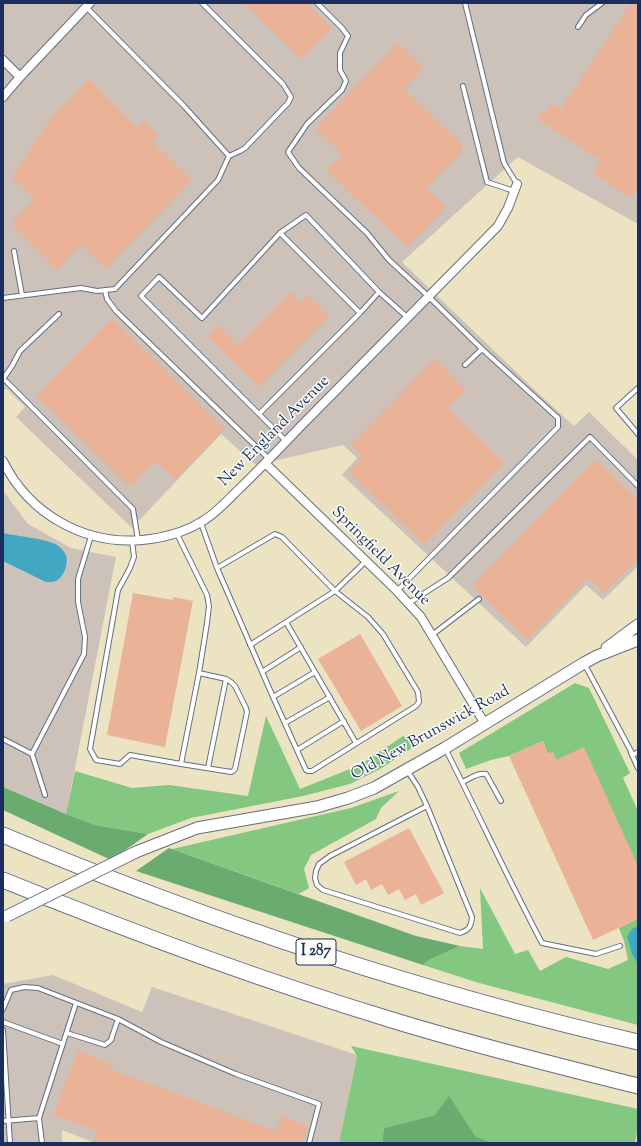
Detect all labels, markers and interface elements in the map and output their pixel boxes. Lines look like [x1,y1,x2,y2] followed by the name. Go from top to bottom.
[216,373,334,491] street label: New England Avenue
[326,503,434,611] street label: Springfield Avenue
[348,682,514,786] street label: Old New Brunswick Road
[296,939,336,965] road number: I 287

